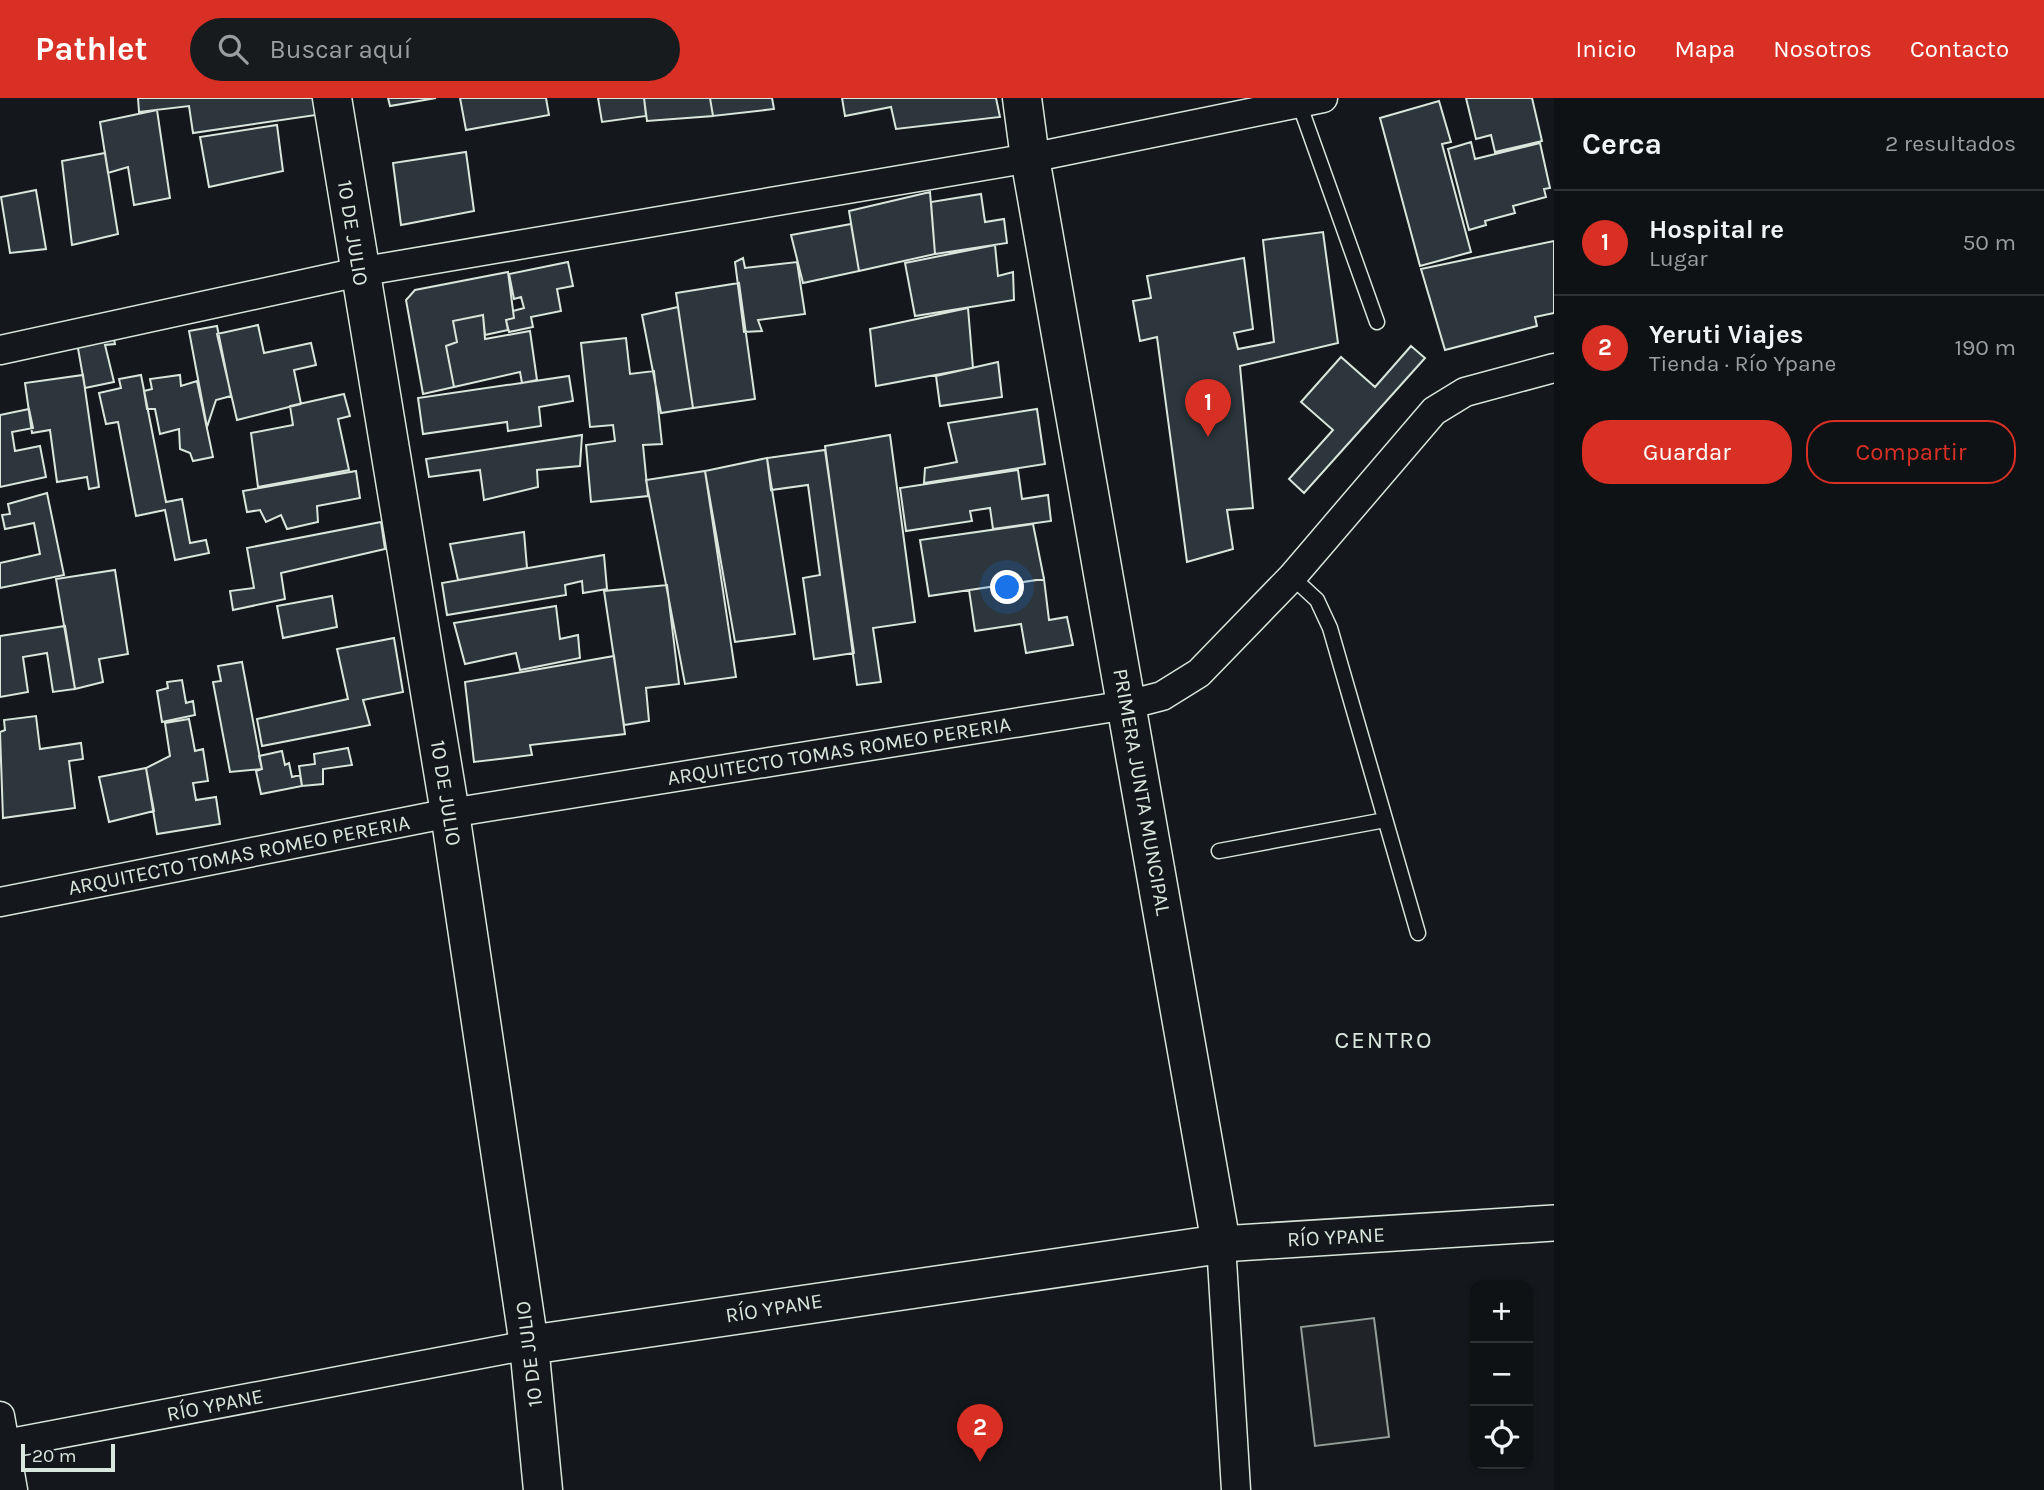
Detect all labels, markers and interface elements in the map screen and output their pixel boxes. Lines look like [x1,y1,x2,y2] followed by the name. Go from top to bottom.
[190,18,680,81] search box
[35,30,148,68] text: Pathlet
[214,30,252,68] icon: search
[270,34,411,65] text: Buscar aquí
[1575,35,1636,63] text: Inicio
[1674,35,1735,63] text: Mapa
[1773,35,1872,63] text: Nosotros
[1910,35,2009,63] text: Contacto
[1582,126,1662,162] text: Cerca
[1885,130,2016,157] text: 2 resultados
[333,179,373,287] street label: 10 DE JULIO
[1649,214,1784,245] text: Hospital re
[1601,229,1609,256] text: 1
[1962,229,2016,256] text: 50 m
[1649,245,1708,272] text: Lugar
[1649,319,1803,350] text: Yeruti Viajes
[1598,334,1612,361] text: 2
[1954,334,2016,361] text: 190 m
[1649,350,1836,377] text: Tienda · Río Ypane
[1185,379,1231,437] pin: 1
[1582,420,1792,484] button: Guardar
[1806,420,2016,484] button: Compartir
[990,570,1024,604] your location
[1108,667,1176,918] street label: PRIMERA JUNTA MUNCIPAL
[666,712,1012,790] street label: ARQUITECTO TOMAS ROMEO PERERIA
[426,739,466,847] street label: 10 DE JULIO
[66,810,412,900] street label: ARQUITECTO TOMAS ROMEO PERERIA
[1335,1026,1433,1054] district label: CENTRO
[1287,1222,1385,1252] street label: RÍO YPANE
[1470,1280,1533,1469] map controls
[1470,1280,1533,1343] button: +
[724,1288,824,1328] street label: RÍO YPANE
[511,1300,547,1408] street label: 10 DE JULIO
[1470,1343,1533,1406] button: −
[165,1384,265,1426] street label: RÍO YPANE
[957,1404,1003,1462] pin: 2
[1470,1406,1533,1469] button: locate
[21,1441,116,1473] scale bar
[32,1445,77,1467] text: 20 m

